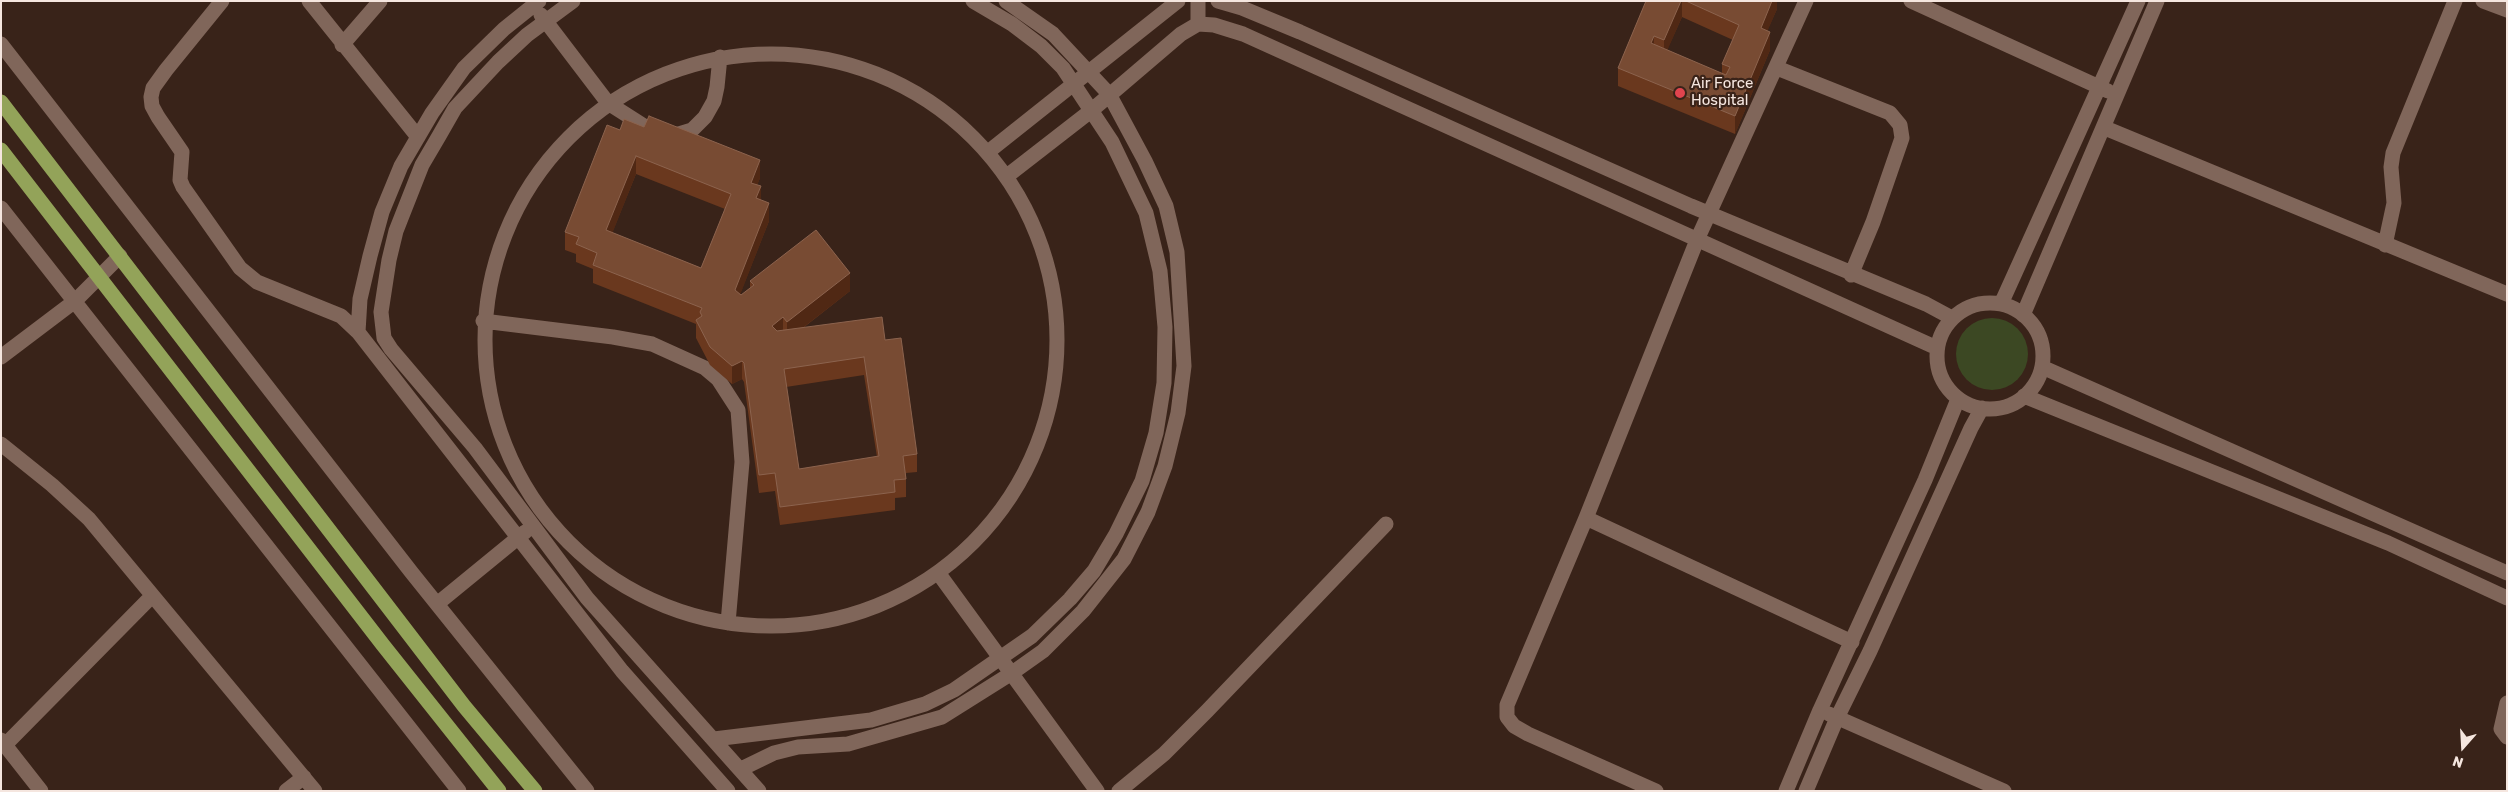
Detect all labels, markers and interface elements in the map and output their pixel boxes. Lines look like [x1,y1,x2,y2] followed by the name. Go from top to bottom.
[1691,75,1753,110] place label: Air Force Hospital
[1673,86,1687,100] marker: Air Force Hospital
[2438,722,2488,772] north arrow
[2450,752,2465,771] text: N

